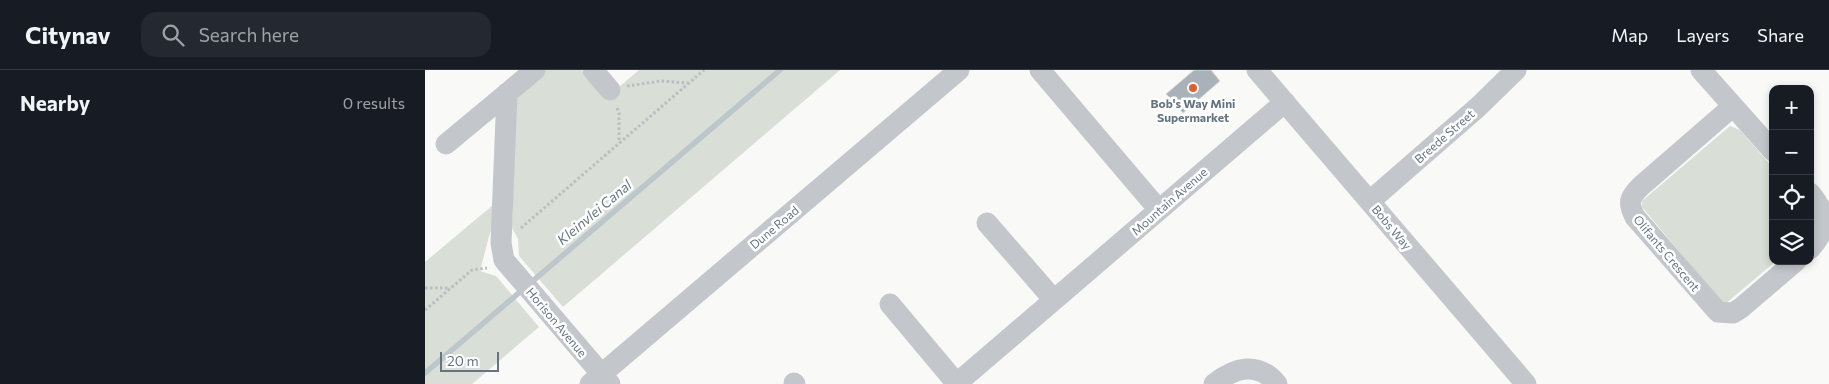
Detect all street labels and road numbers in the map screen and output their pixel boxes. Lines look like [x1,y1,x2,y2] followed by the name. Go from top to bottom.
[1411,106,1477,166] street label: Breede Street
[1128,164,1210,238] street label: Mountain Avenue
[1369,202,1415,252] street label: Bobs Way
[747,203,801,251] street label: Dune Road
[1631,212,1703,294] street label: Olifants Crescent
[524,285,590,359] street label: Horison Avenue

